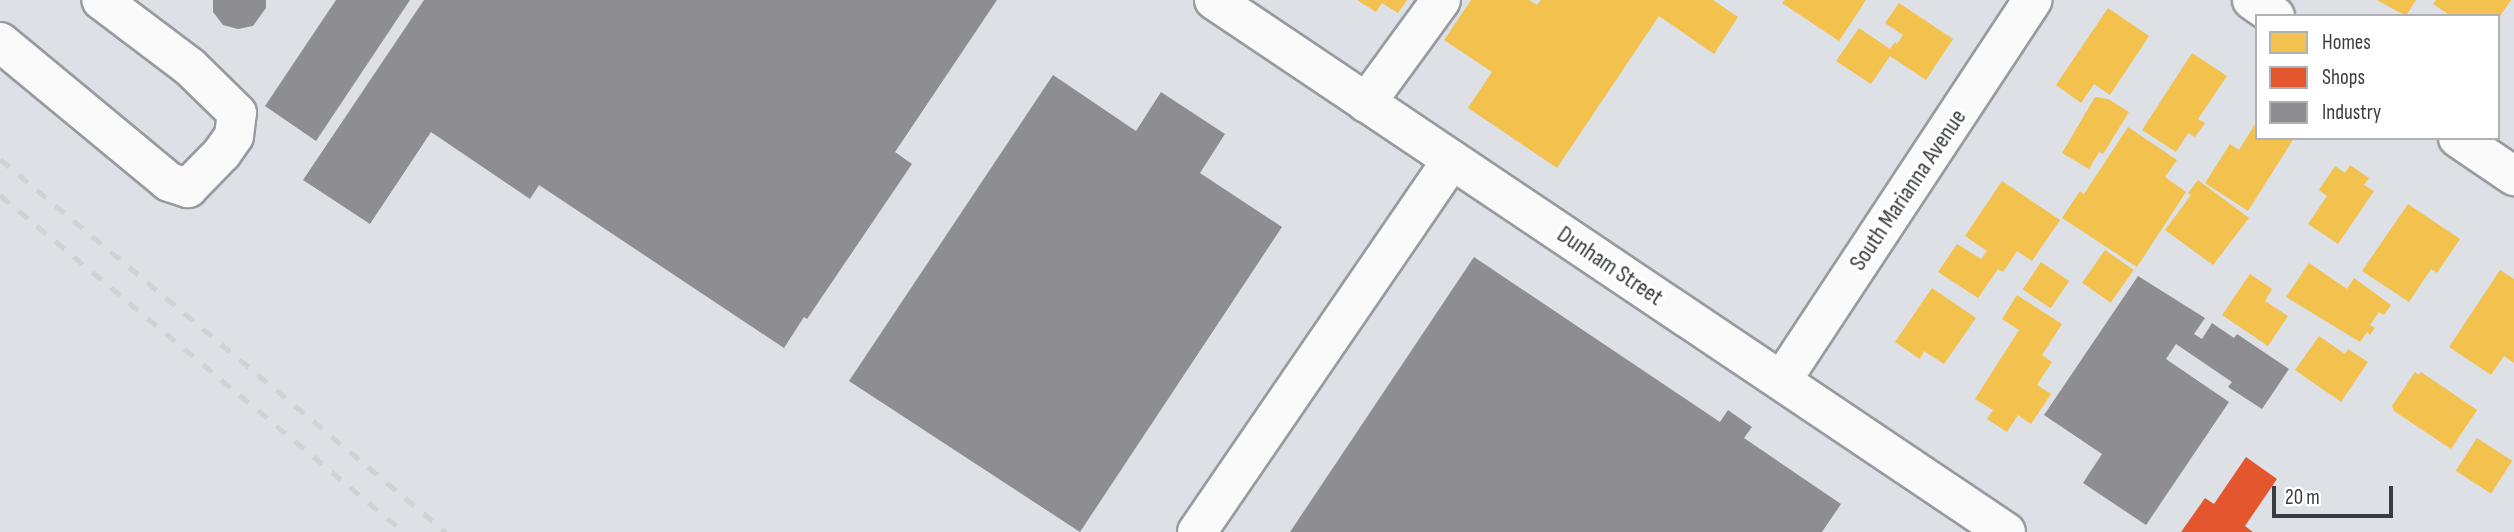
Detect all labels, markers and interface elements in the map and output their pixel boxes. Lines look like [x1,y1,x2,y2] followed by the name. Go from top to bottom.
[2255,14,2500,140] legend
[2322,30,2371,55] text: Homes
[2322,65,2365,90] text: Shops
[2322,100,2381,125] text: Industry
[1843,104,1973,276] street label: South Marianna Avenue
[1552,220,1668,312] street label: Dunham Street
[2276,472,2397,516] scale bar
[2285,485,2320,510] text: 20 m

